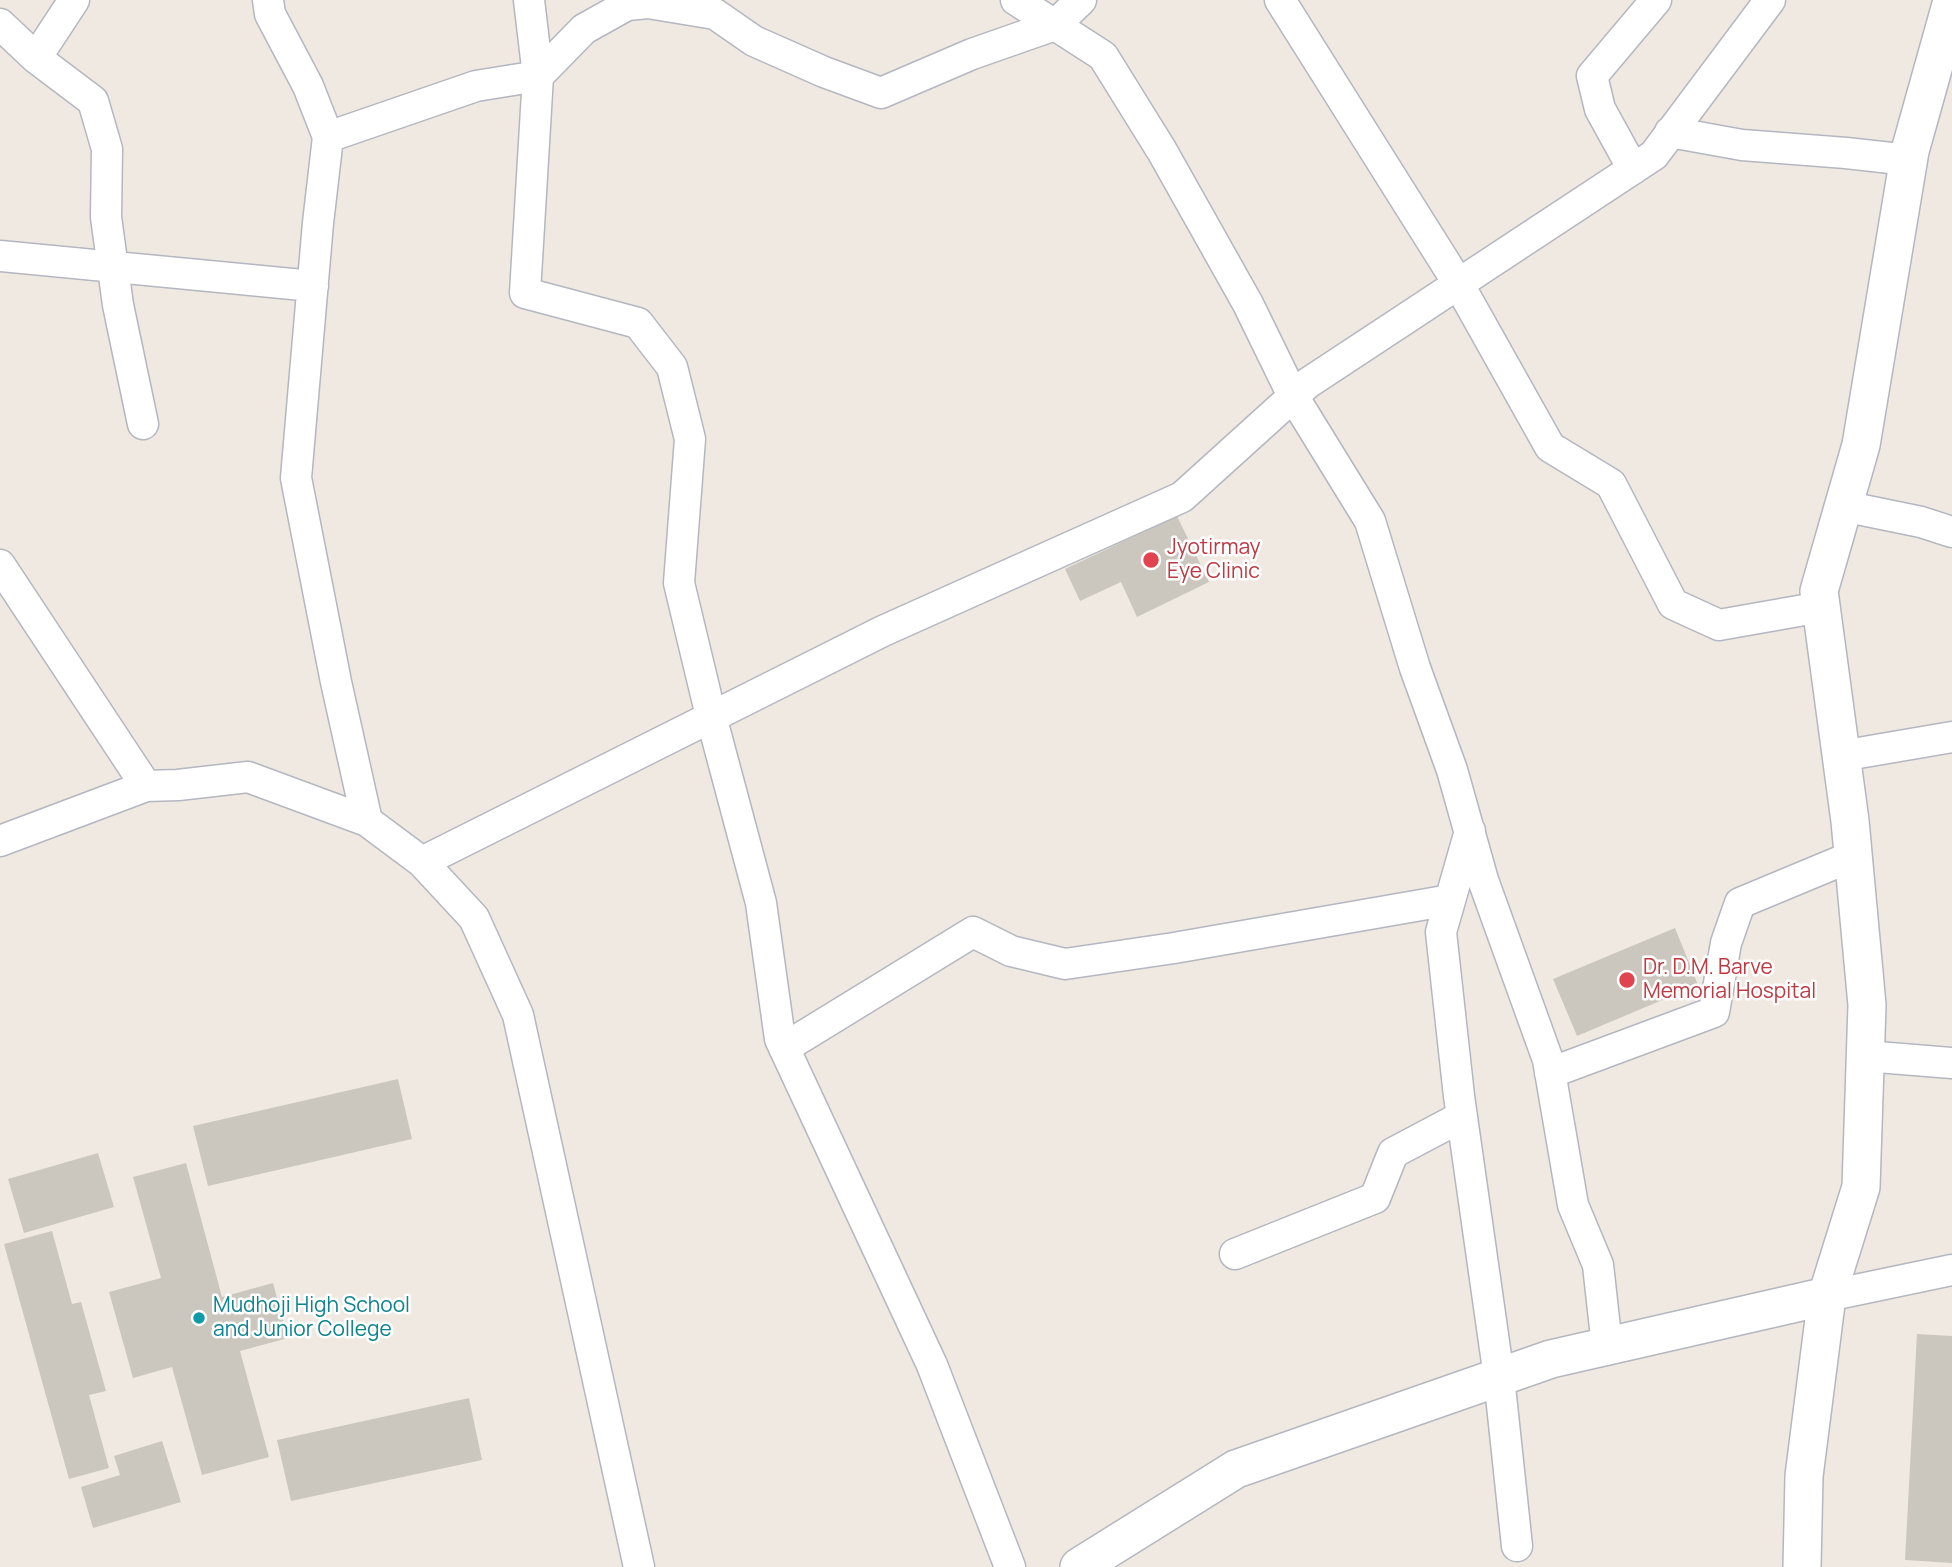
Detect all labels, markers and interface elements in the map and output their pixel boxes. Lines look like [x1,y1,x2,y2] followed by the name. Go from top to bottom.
[1167,535,1261,585] place label: Jyotirmay Eye Clinic
[1141,550,1161,570] marker: Jyotirmay Eye Clinic
[1643,955,1816,1005] place label: Dr. D.M. Barve Memorial Hospital
[1617,970,1637,990] marker: Dr. D.M. Barve Memorial Hospital
[213,1293,410,1343] place label: Mudhoji High School and Junior College
[191,1310,207,1326] marker: Mudhoji High School and Junior College

